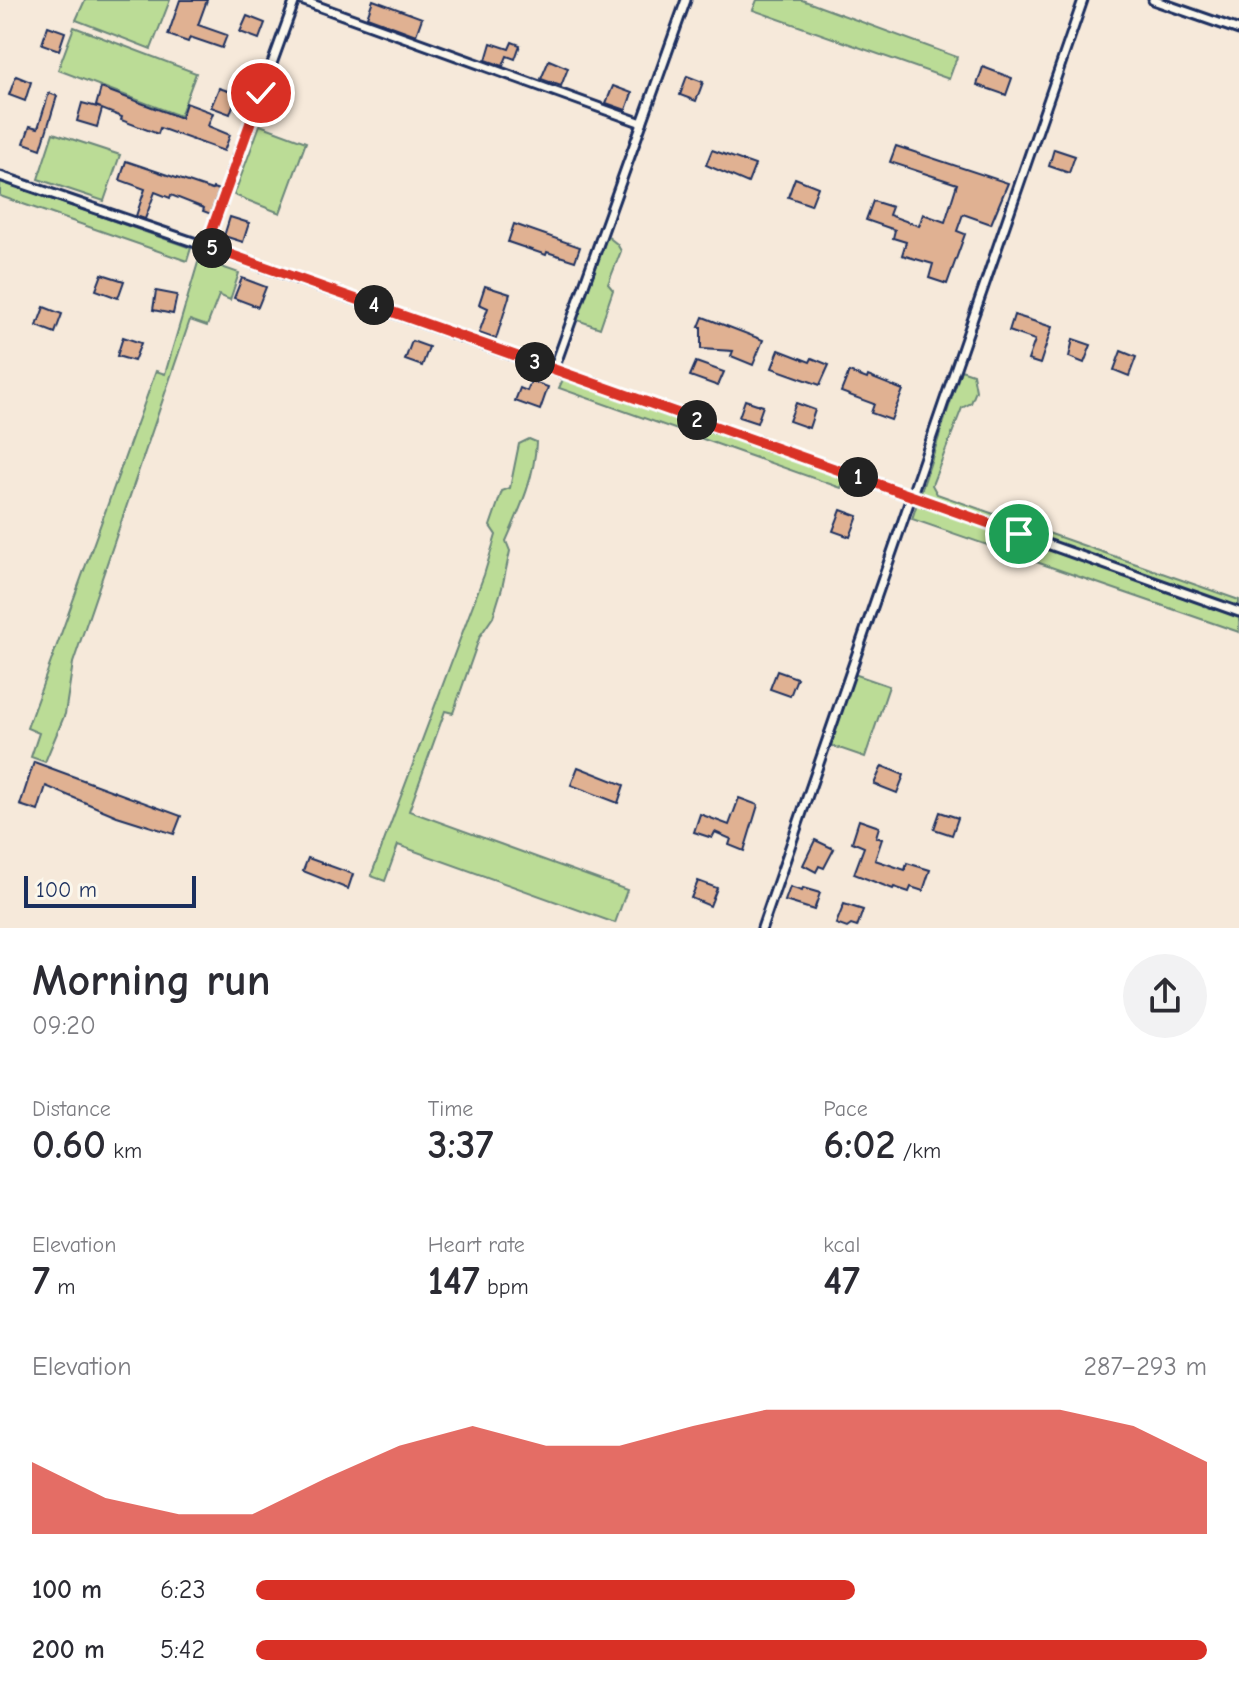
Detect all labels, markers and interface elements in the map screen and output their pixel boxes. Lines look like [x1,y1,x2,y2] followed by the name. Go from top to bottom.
[227,59,295,127] pin
[239,71,283,115] icon: check
[192,228,232,268] pin: 5
[206,235,218,261] text: 5
[354,285,394,325] pin: 4
[369,292,379,318] text: 4
[515,342,555,382] pin: 3
[530,349,540,375] text: 3
[677,400,717,440] pin: 2
[692,407,702,433] text: 2
[838,457,878,497] pin: 1
[854,464,862,490] text: 1
[985,500,1053,568] pin
[997,512,1041,556] icon: arrive
[24,872,196,908] scale bar
[36,877,97,903] text: 100 m
[1123,954,1207,1038] button: share
[32,955,271,1006] text: Morning run
[32,1011,96,1041] text: 09:20
[32,1096,111,1122] text: Distance
[428,1096,473,1122] text: Time
[823,1096,868,1122] text: Pace
[32,1122,106,1168] text: 0.60
[428,1122,493,1168] text: 3:37
[823,1122,895,1168] text: 6:02
[106,1138,142,1164] text: km
[895,1138,941,1164] text: /km
[32,1232,116,1258] text: Elevation
[428,1232,525,1258] text: Heart rate
[823,1232,860,1258] text: kcal
[32,1258,50,1304] text: 7
[428,1258,480,1304] text: 147
[823,1258,860,1304] text: 47
[50,1274,76,1300] text: m
[480,1274,529,1300] text: bpm
[32,1352,132,1382] text: Elevation
[1083,1352,1207,1382] text: 287–293 m
[32,1575,102,1605] text: 100 m
[160,1575,206,1605] text: 6:23
[32,1635,105,1665] text: 200 m
[160,1635,205,1665] text: 5:42

